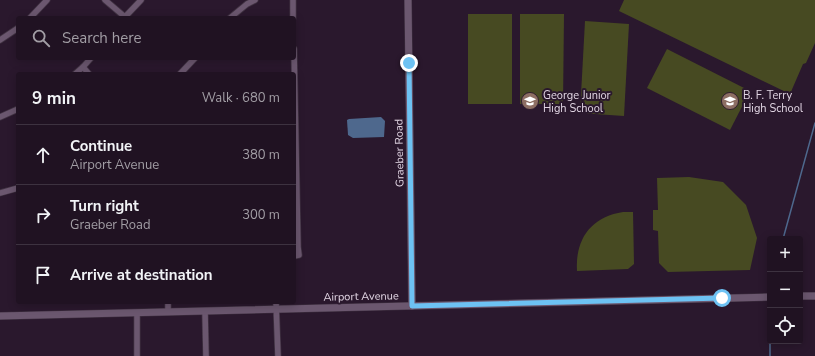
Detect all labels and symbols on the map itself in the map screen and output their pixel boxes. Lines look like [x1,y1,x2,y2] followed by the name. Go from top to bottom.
[400,54,418,72] route end
[543,88,611,116] place label: George Junior High School
[743,88,804,116] place label: B. F. Terry High School
[520,91,540,111] school or university icon: George Junior High School
[720,91,740,111] school or university icon: B. F. Terry High School
[391,119,408,187] street label: Graeber Road
[323,288,399,305] street label: Airport Avenue
[713,289,731,307] route start

